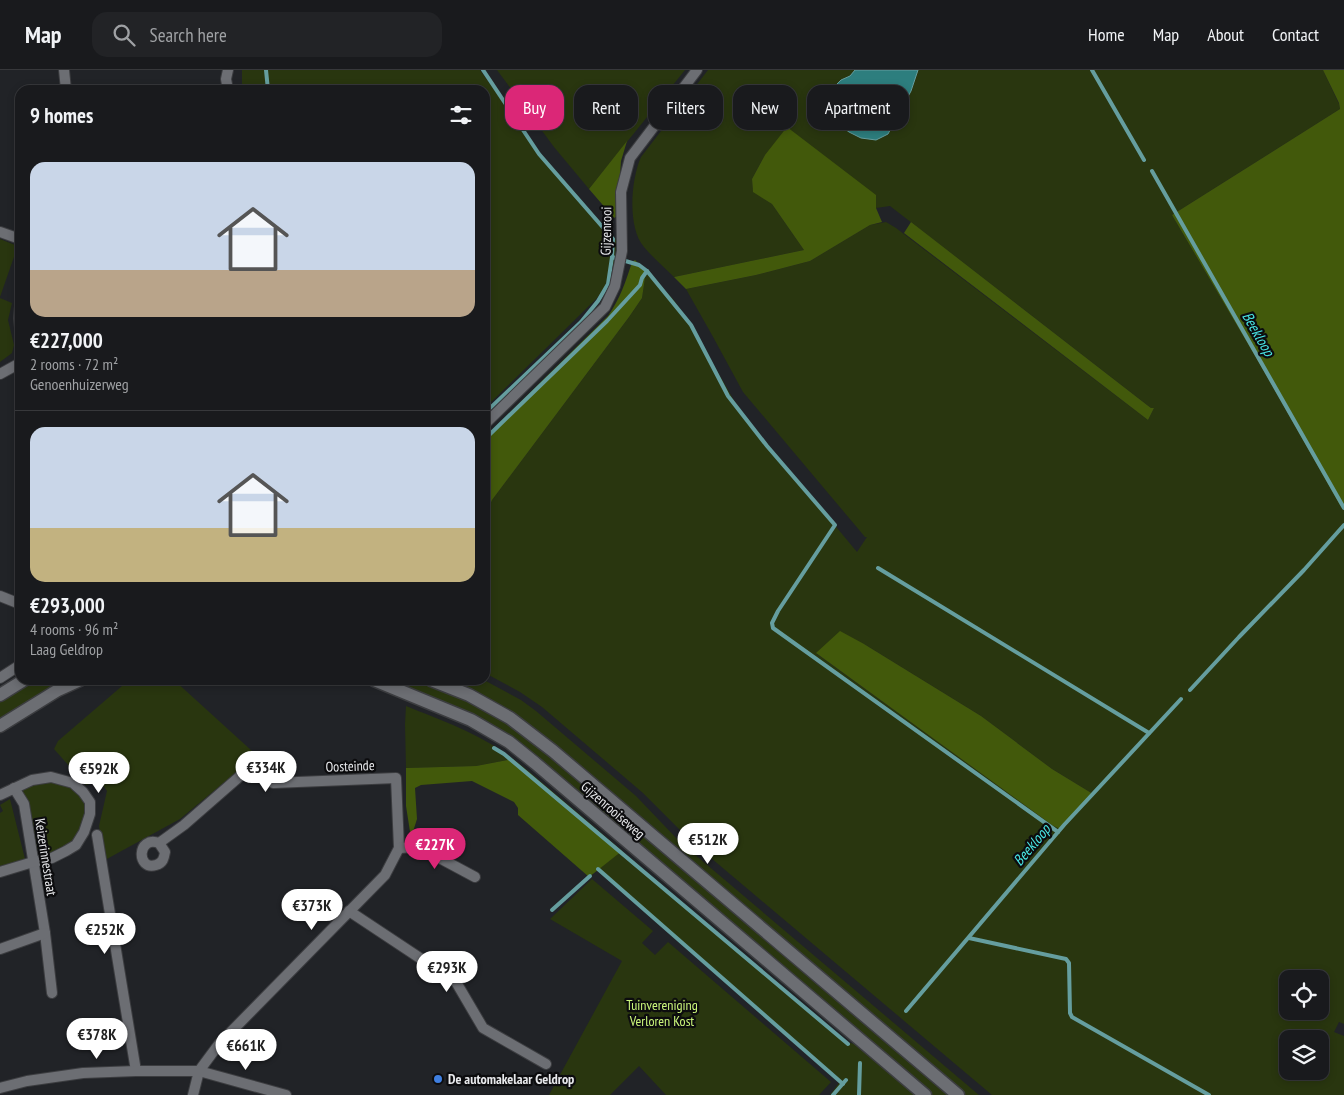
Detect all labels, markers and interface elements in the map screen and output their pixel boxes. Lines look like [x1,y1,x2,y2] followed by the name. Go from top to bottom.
[92,12,442,57] search box
[25,19,62,50] text: Map
[110,21,138,49] icon: search
[150,23,227,47] text: Search here
[1088,23,1125,46] text: Home
[1153,23,1179,46] text: Map
[1207,23,1244,46] text: About
[1272,23,1319,46] text: Contact
[505,85,564,130] chip: Buy
[574,85,638,130] chip: Rent
[648,85,723,130] chip: Filters
[733,85,797,130] chip: New
[807,85,909,130] chip: Apartment
[447,101,475,129] icon: filters
[30,102,93,129] text: 9 homes
[208,194,298,284] icon: home
[597,206,615,256] street label: Gijzenrooi
[1238,308,1279,361] water label: Beekloop
[30,327,103,354] text: €227,000
[30,354,118,374] text: 2 rooms · 72 m²
[30,374,129,394] text: Genoenhuizerweg
[208,460,298,550] icon: home
[30,592,105,619] text: €293,000
[30,619,118,639] text: 4 rooms · 96 m²
[30,639,103,659] text: Laag Geldrop
[231,750,301,793] pin: €334K
[64,752,134,794] pin: €592K
[325,756,375,776] street label: Oosteinde
[247,757,285,777] text: €334K
[80,758,118,778] text: €592K
[577,777,649,843] street label: Gijzenrooiseweg
[31,817,61,897] street label: Keizerinnestraat
[1009,819,1055,869] water label: Beekloop
[673,822,743,865] pin: €512K
[400,828,470,870] pin: €227K
[689,829,727,849] text: €512K
[416,834,454,854] text: €227K
[277,888,347,931] pin: €373K
[293,895,331,915] text: €373K
[70,912,140,955] pin: €252K
[86,919,124,939] text: €252K
[412,950,482,993] pin: €293K
[428,957,466,977] text: €293K
[1279,970,1329,1080] map controls
[1279,970,1329,1020] button: locate
[626,996,698,1030] park label: Tuinvereniging Verloren Kost
[62,1018,132,1060] pin: €378K
[78,1024,116,1044] text: €378K
[211,1028,281,1071] pin: €661K
[1279,1030,1329,1080] button: layers
[227,1035,265,1055] text: €661K
[448,1070,574,1088] place label: De automakelaar Geldrop
[432,1073,444,1085] marker: De automakelaar Geldrop

